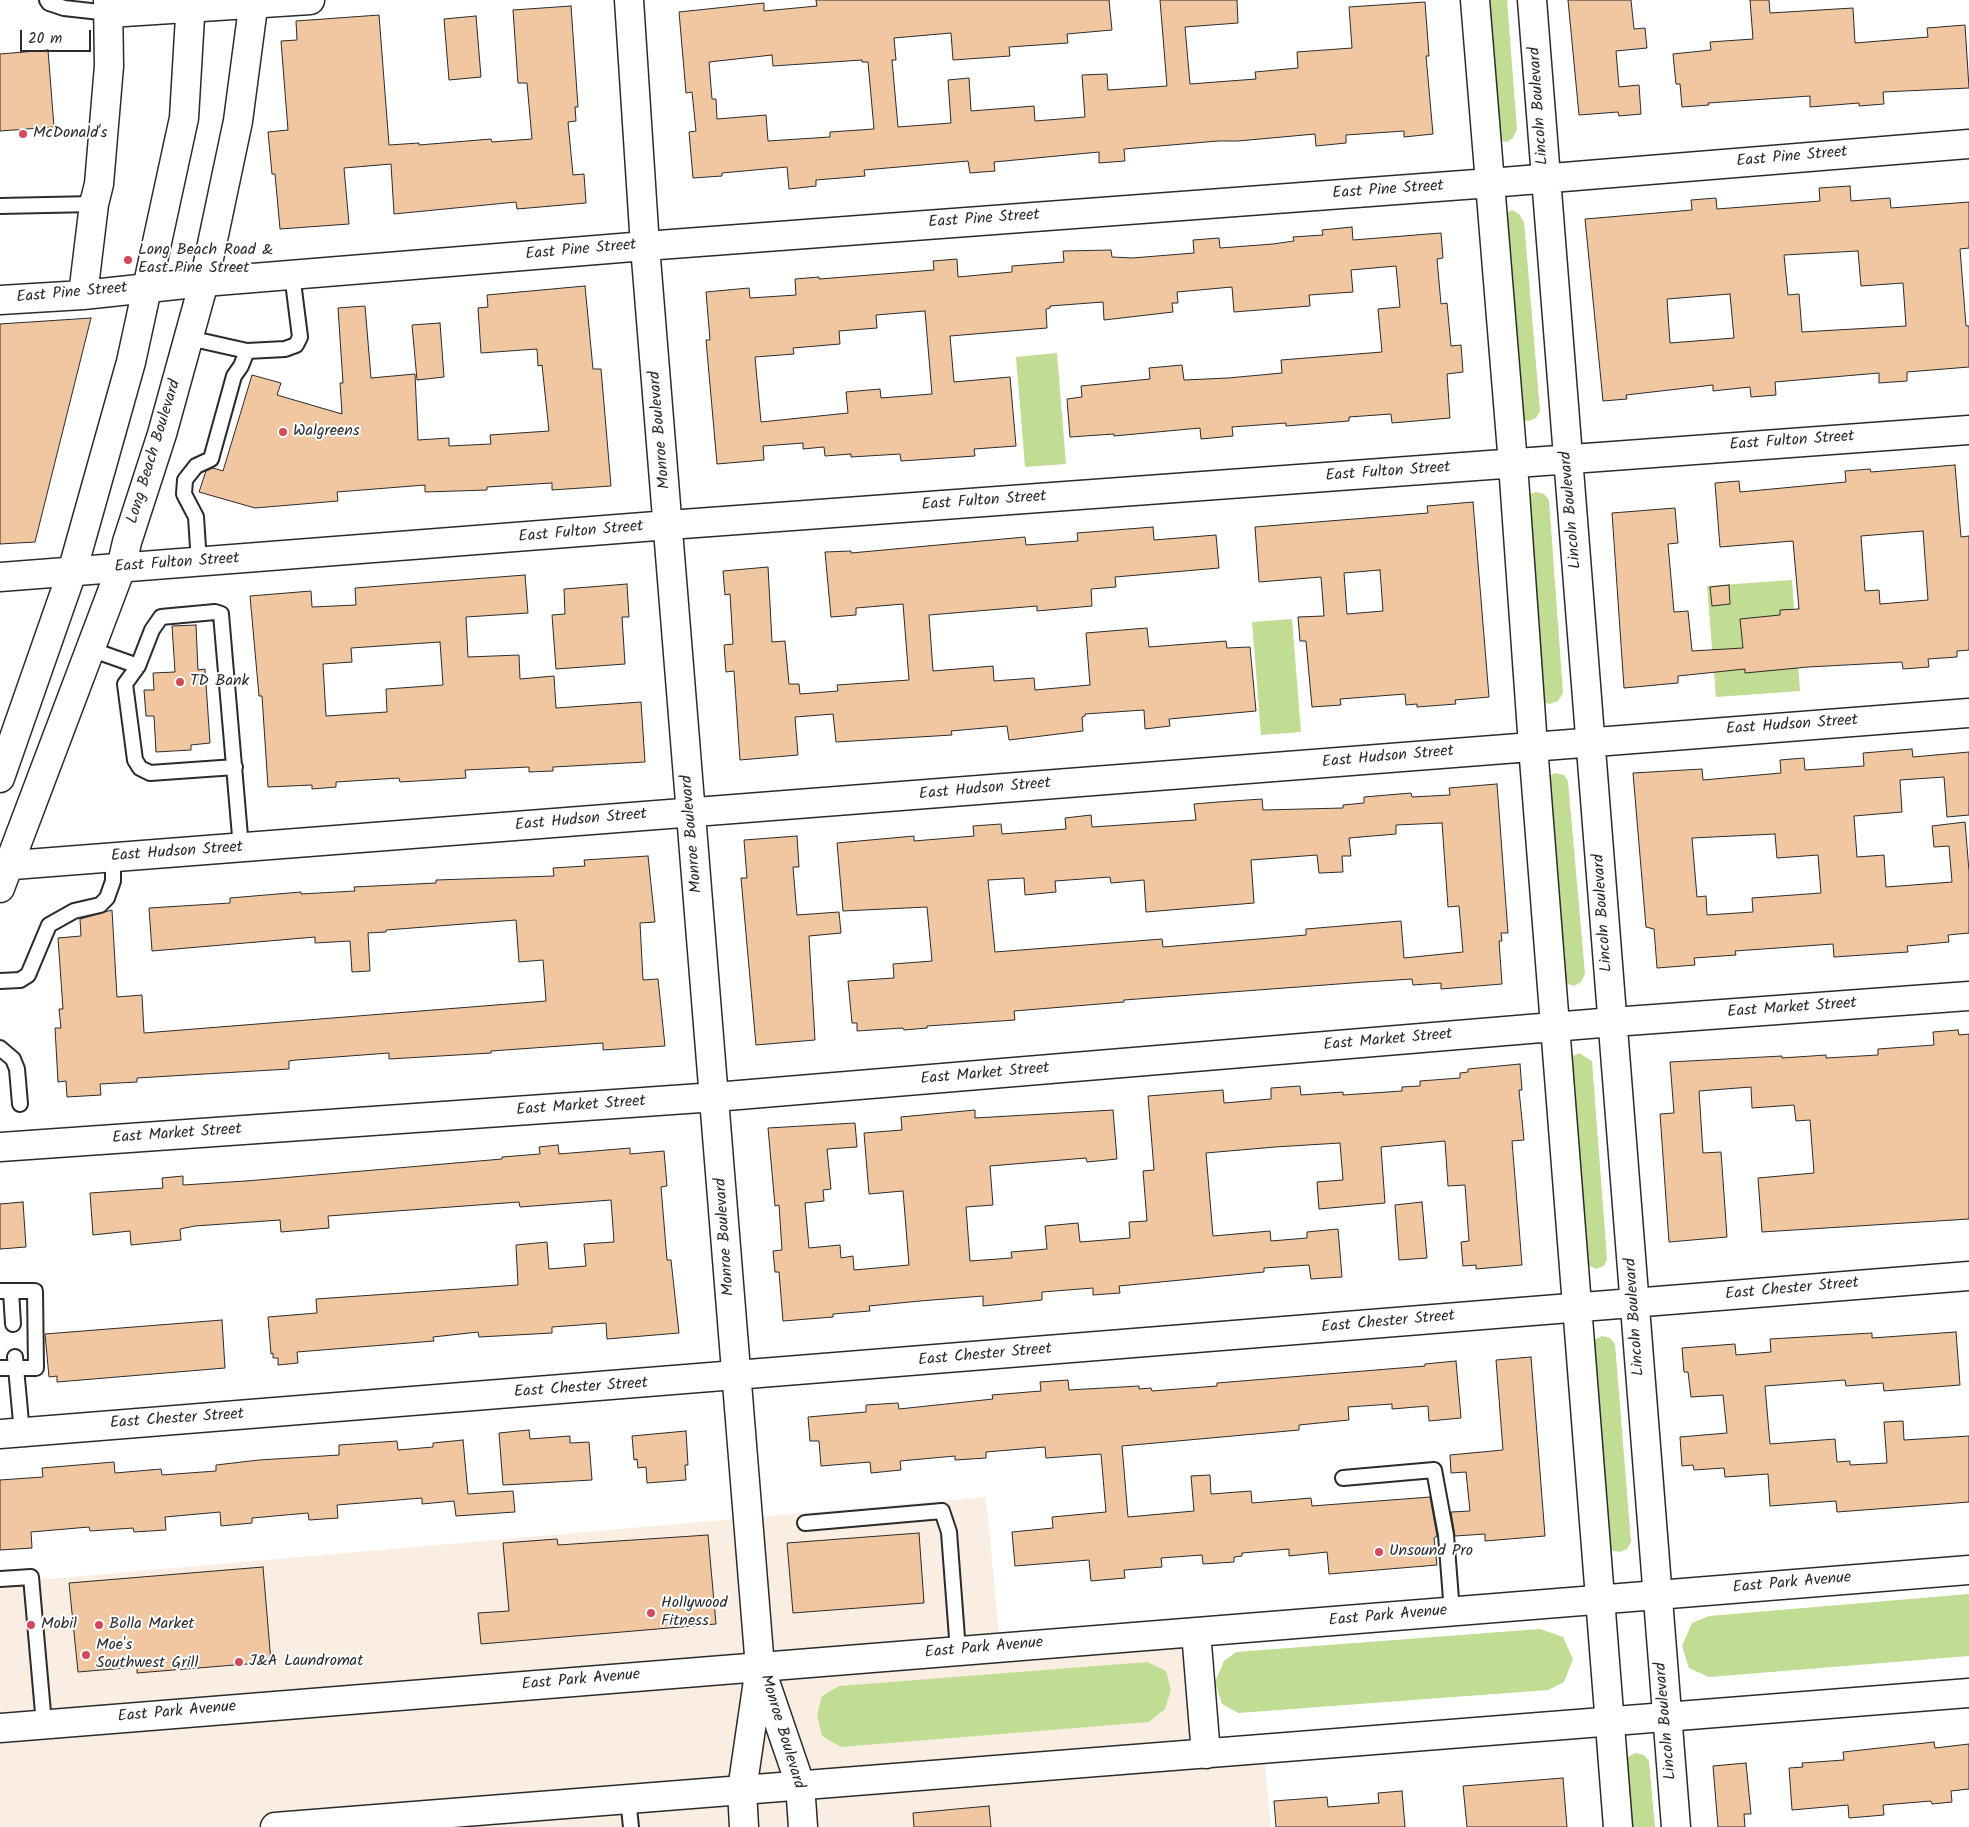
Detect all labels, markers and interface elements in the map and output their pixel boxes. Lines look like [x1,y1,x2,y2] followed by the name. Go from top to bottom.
[22,20,94,52] scale bar
[28,27,62,51] text: 20 m
[1526,46,1554,166] street label: Lincoln Boulevard
[33,124,107,144] place label: McDonald's
[17,128,29,140] marker: McDonald's
[1736,144,1848,172] street label: East Pine Street
[1332,178,1444,204] street label: East Pine Street
[928,207,1040,233] street label: East Pine Street
[525,237,637,265] street label: East Pine Street
[138,241,273,279] place label: Long Beach Road & East Pine Street
[122,254,134,266] marker: Long Beach Road & East Pine Street
[16,280,128,308] street label: East Pine Street
[646,370,676,490] street label: Monroe Boulevard
[124,378,186,526] street label: Long Beach Boulevard
[293,422,360,442] place label: Walgreens
[277,426,289,438] marker: Walgreens
[1729,428,1855,456] street label: East Fulton Street
[1557,450,1587,570] street label: Lincoln Boulevard
[1325,459,1451,487] street label: East Fulton Street
[921,488,1047,516] street label: East Fulton Street
[518,518,644,548] street label: East Fulton Street
[114,550,240,578] street label: East Fulton Street
[190,672,249,692] place label: TD Bank
[174,676,186,688] marker: TD Bank
[1725,712,1859,740] street label: East Hudson Street
[1321,743,1455,773] street label: East Hudson Street
[678,774,708,894] street label: Monroe Boulevard
[918,775,1052,805] street label: East Hudson Street
[514,806,648,836] street label: East Hudson Street
[110,839,244,867] street label: East Hudson Street
[1590,853,1618,973] street label: Lincoln Boulevard
[1727,995,1857,1023] street label: East Market Street
[1323,1026,1453,1056] street label: East Market Street
[920,1060,1050,1090] street label: East Market Street
[516,1093,646,1121] street label: East Market Street
[112,1121,242,1149] street label: East Market Street
[712,1177,740,1297] street label: Monroe Boulevard
[1622,1257,1650,1377] street label: Lincoln Boulevard
[1724,1275,1860,1305] street label: East Chester Street
[1320,1308,1456,1338] street label: East Chester Street
[917,1341,1053,1371] street label: East Chester Street
[513,1375,649,1403] street label: East Chester Street
[109,1406,245,1434] street label: East Chester Street
[1389,1542,1473,1562] place label: Unsound Pro
[1373,1546,1385,1558] marker: Unsound Pro
[1732,1569,1852,1599] street label: East Park Avenue
[661,1594,728,1632] place label: Hollywood Fitness
[1328,1602,1448,1632] street label: East Park Avenue
[645,1607,657,1619] marker: Hollywood Fitness
[41,1615,77,1635] place label: Mobil
[109,1615,195,1635] place label: Bolla Market
[25,1619,37,1631] marker: Mobil
[93,1619,105,1631] marker: Bolla Market
[924,1634,1044,1664] street label: East Park Avenue
[96,1636,198,1674] place label: Moe's Southwest Grill
[80,1649,92,1661] marker: Moe's Southwest Grill
[249,1652,363,1672] place label: J&A Laundromat
[233,1656,245,1668] marker: J&A Laundromat
[1652,1661,1682,1781] street label: Lincoln Boulevard
[521,1666,641,1696] street label: East Park Avenue
[755,1673,807,1791] street label: Monroe Boulevard
[117,1698,237,1728] street label: East Park Avenue

